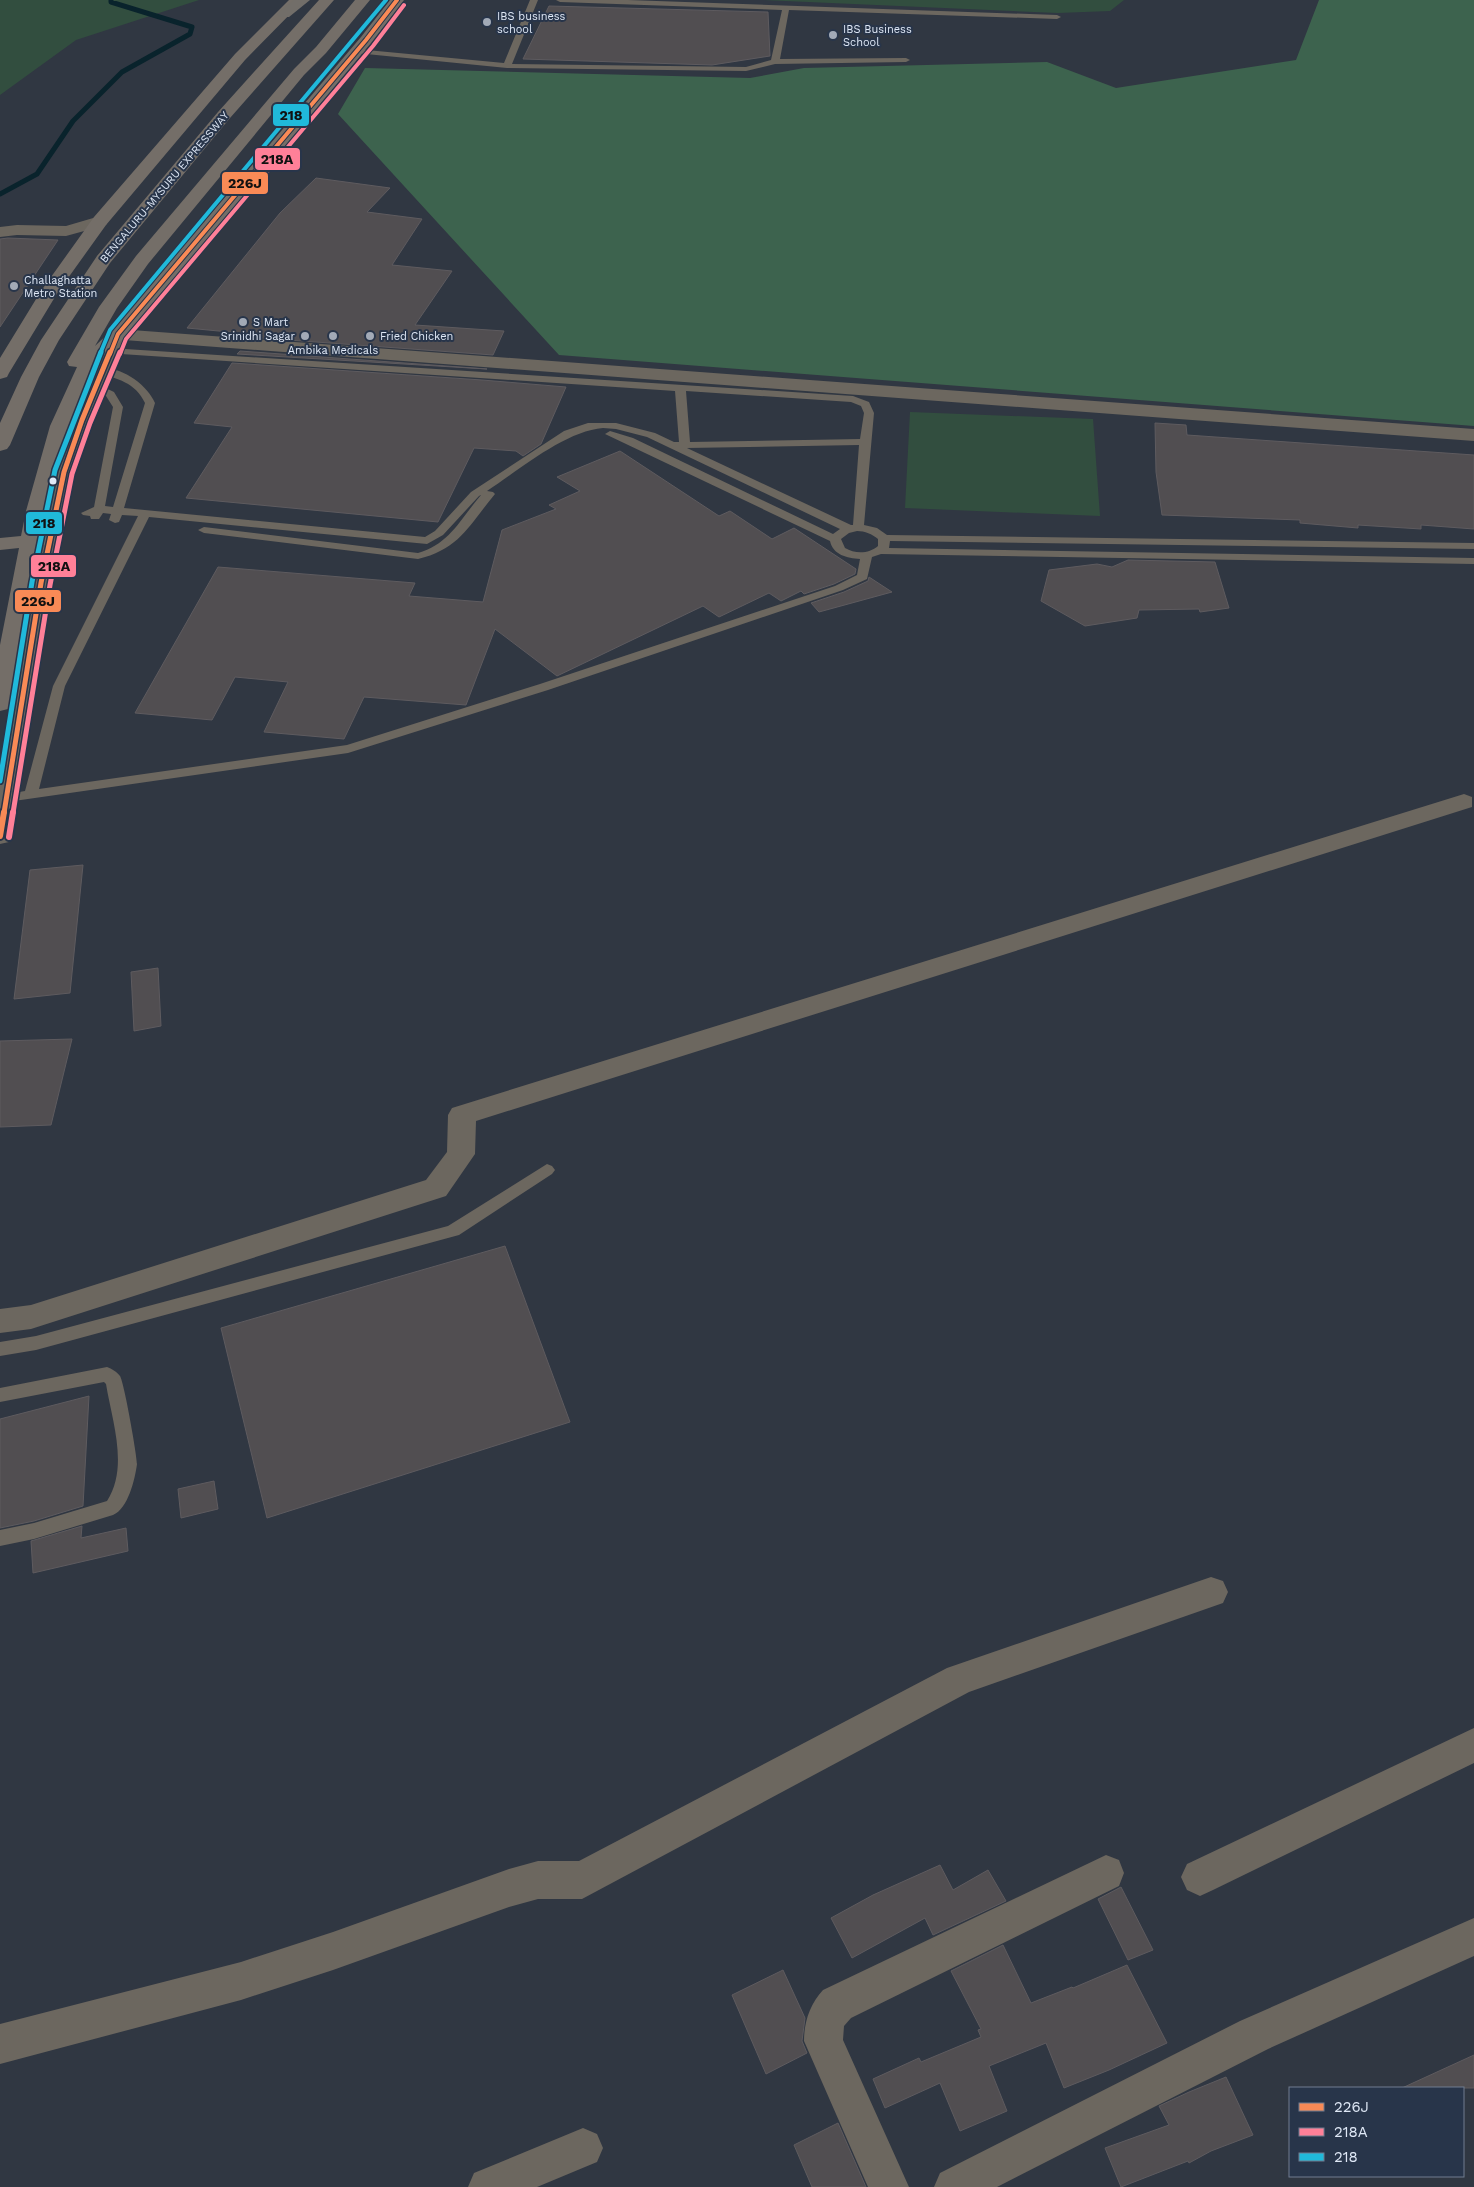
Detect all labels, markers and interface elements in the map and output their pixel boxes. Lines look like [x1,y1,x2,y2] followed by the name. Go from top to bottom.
[497,10,566,36] place label: IBS business school
[481,16,493,28] marker: IBS business school
[843,23,912,49] place label: IBS Business School
[827,29,839,41] marker: IBS Business School
[272,103,310,127] line badge: 218
[279,107,303,123] text: 218
[97,109,232,266] street label: BENGALURU-MYSURU EXPRESSWAY
[254,147,301,171] line badge: 218A
[261,151,294,167] text: 218A
[221,171,269,195] line badge: 226J
[228,175,262,191] text: 226J
[24,274,97,300] place label: Challaghatta Metro Station
[8,280,20,292] marker: Challaghatta Metro Station
[237,316,249,328] marker: S Mart
[253,316,289,329] place label: S Mart
[221,330,296,343] place label: Srinidhi Sagar
[299,330,311,342] marker: Srinidhi Sagar
[327,330,339,342] marker: Ambika Medicals
[364,330,376,342] marker: Fried Chicken
[380,330,453,343] place label: Fried Chicken
[288,344,378,357] place label: Ambika Medicals
[48,476,58,486] unlabelled marker
[25,511,63,535] line badge: 218
[32,515,56,531] text: 218
[30,554,77,578] line badge: 218A
[38,558,71,574] text: 218A
[14,589,62,613] line badge: 226J
[21,593,55,609] text: 226J
[1289,2087,1464,2177] legend
[1334,2098,1369,2116] text: 226J
[1334,2123,1368,2141] text: 218A
[1334,2148,1358,2166] text: 218

